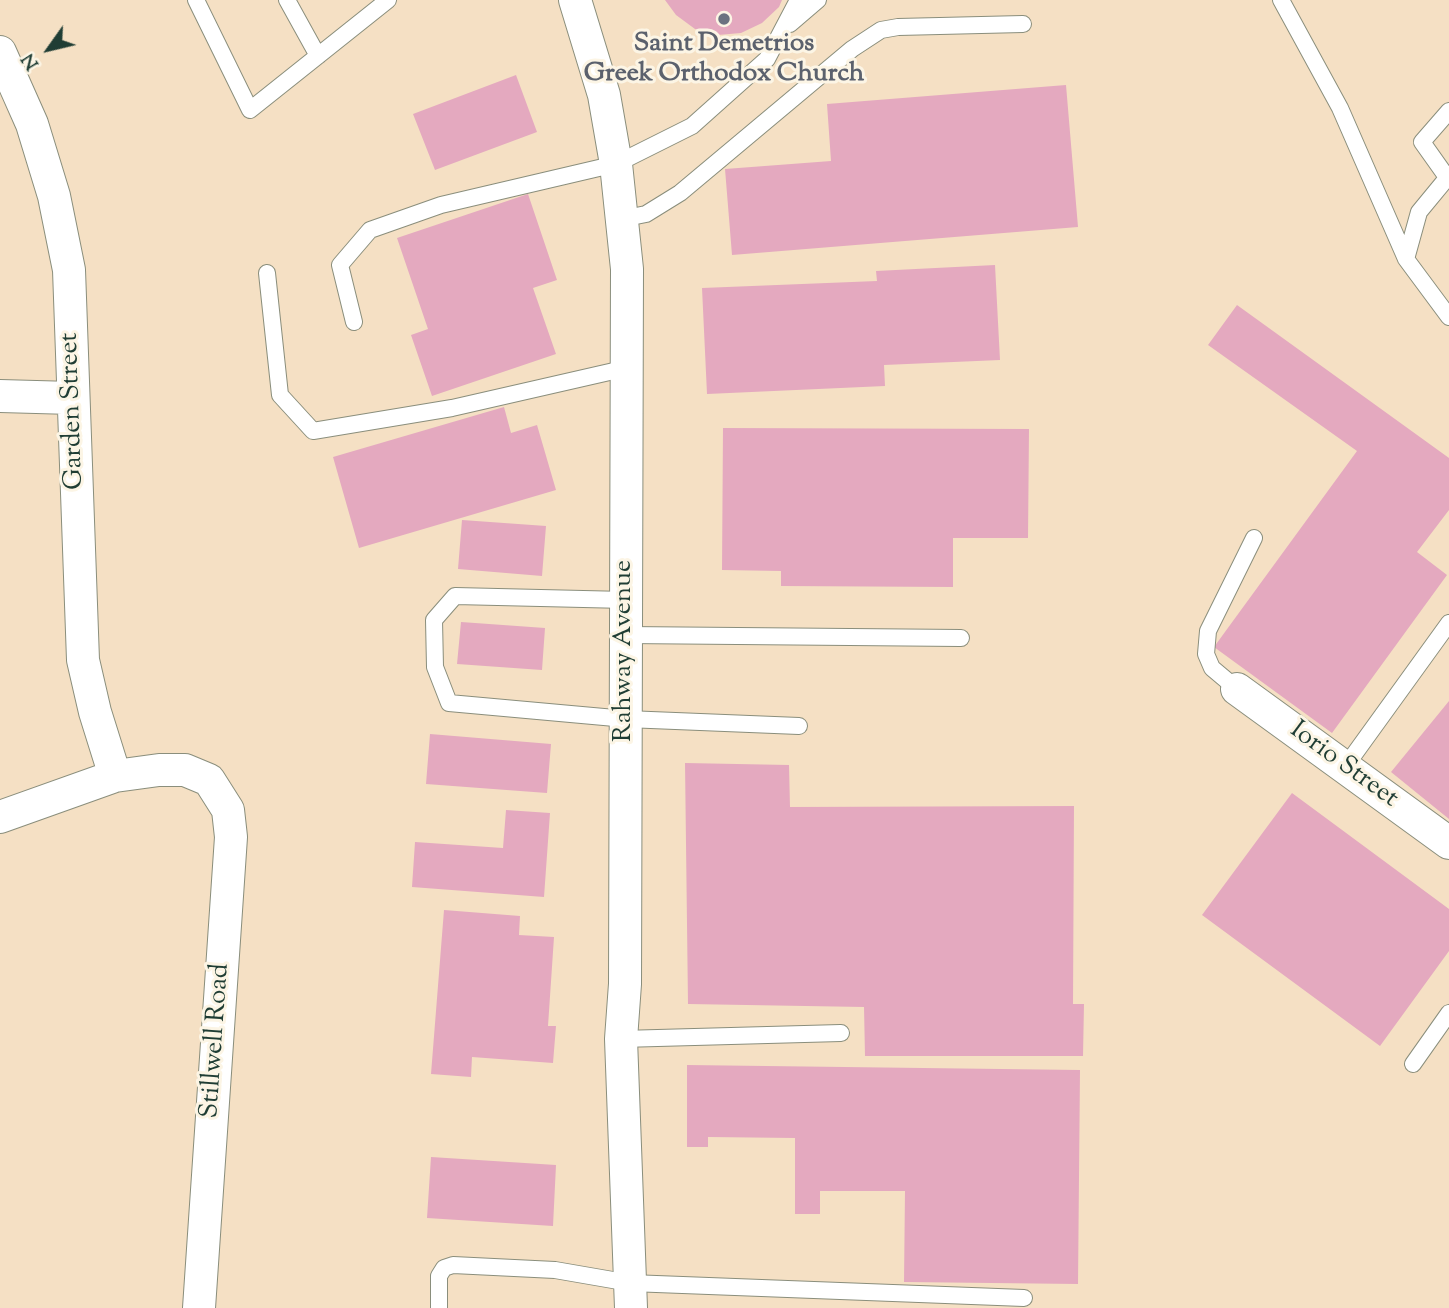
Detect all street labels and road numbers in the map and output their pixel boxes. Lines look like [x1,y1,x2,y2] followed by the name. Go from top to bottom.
[56,332,92,490] street label: Garden Street
[610,560,642,742] street label: Rahway Avenue
[1283,716,1403,816] street label: Iorio Street
[196,963,238,1119] street label: Stillwell Road

